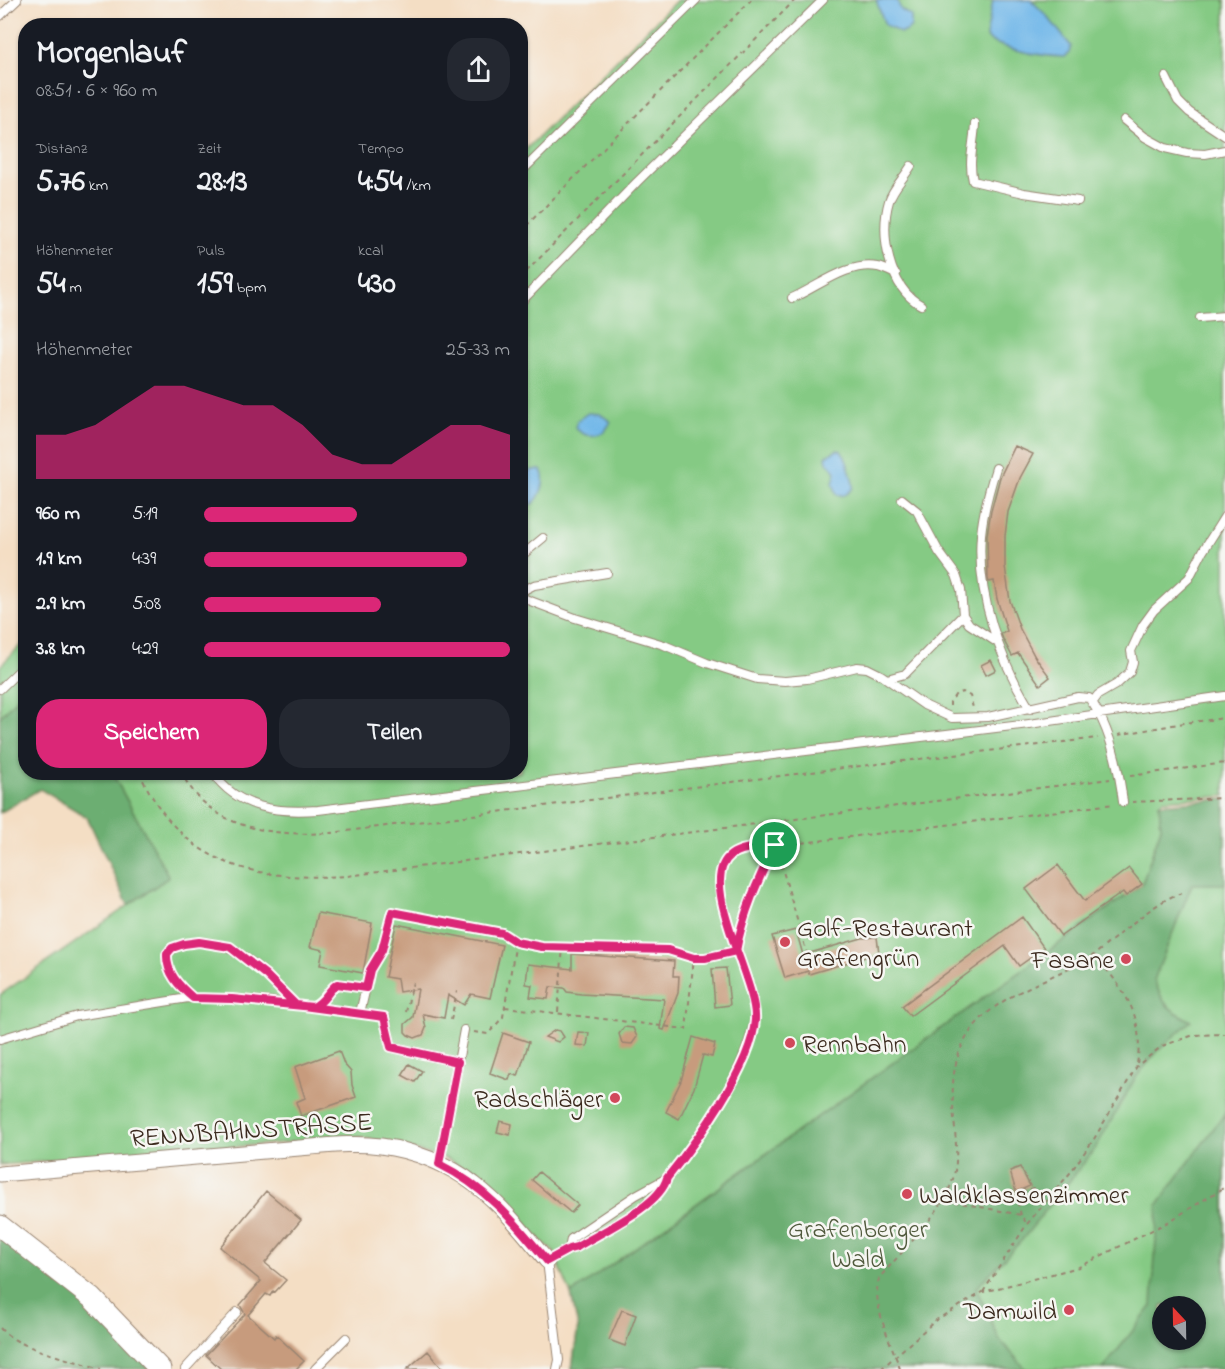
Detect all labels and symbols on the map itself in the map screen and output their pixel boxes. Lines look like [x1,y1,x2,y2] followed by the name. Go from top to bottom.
[749,819,800,870] pin
[797,911,973,979] place label: Golf-Restaurant Grafengrün
[778,935,792,949] marker: Golf-Restaurant Grafengrün
[1030,943,1114,981] place label: Fasane
[1119,952,1133,966] marker: Fasane
[802,1027,907,1065] place label: Rennbahn
[783,1036,797,1050] marker: Rennbahn
[474,1082,604,1120] place label: Radschläger
[608,1091,622,1105] marker: Radschläger
[129,1105,374,1159] street label: RENNBAHNSTRASSE
[919,1178,1129,1216] place label: Waldklassenzimmer
[900,1187,914,1201] marker: Waldklassenzimmer
[788,1212,929,1280] park label: Grafenberger Wald
[962,1294,1057,1332] place label: Damwild
[1152,1296,1206,1350] north arrow
[1062,1303,1076,1317] marker: Damwild

